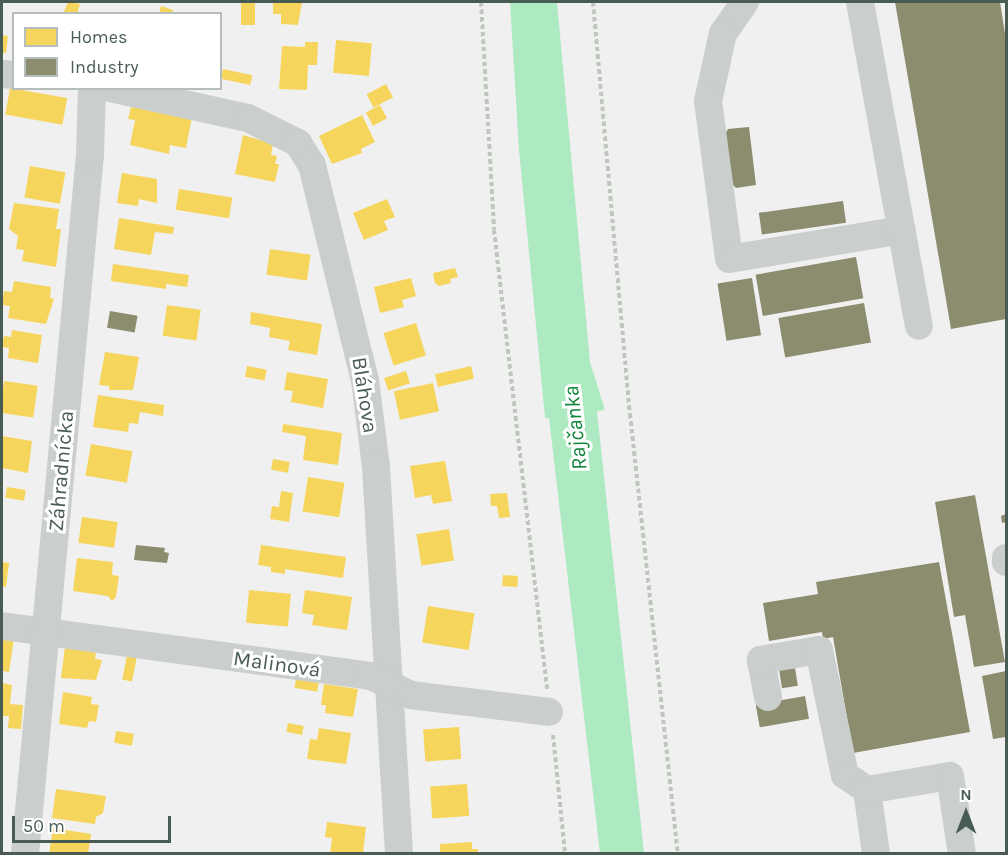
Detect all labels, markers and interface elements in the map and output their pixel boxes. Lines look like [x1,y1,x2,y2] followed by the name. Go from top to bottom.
[12,12,222,90] legend
[70,26,127,48] text: Homes
[70,56,139,78] text: Industry
[347,355,383,435] street label: Bláhova
[558,384,594,472] water label: Rajčanka
[43,409,79,533] street label: Záhradnícka
[232,645,322,683] street label: Malinová
[936,783,996,843] north arrow
[960,785,972,804] text: N
[15,804,174,842] scale bar
[23,815,65,837] text: 50 m

